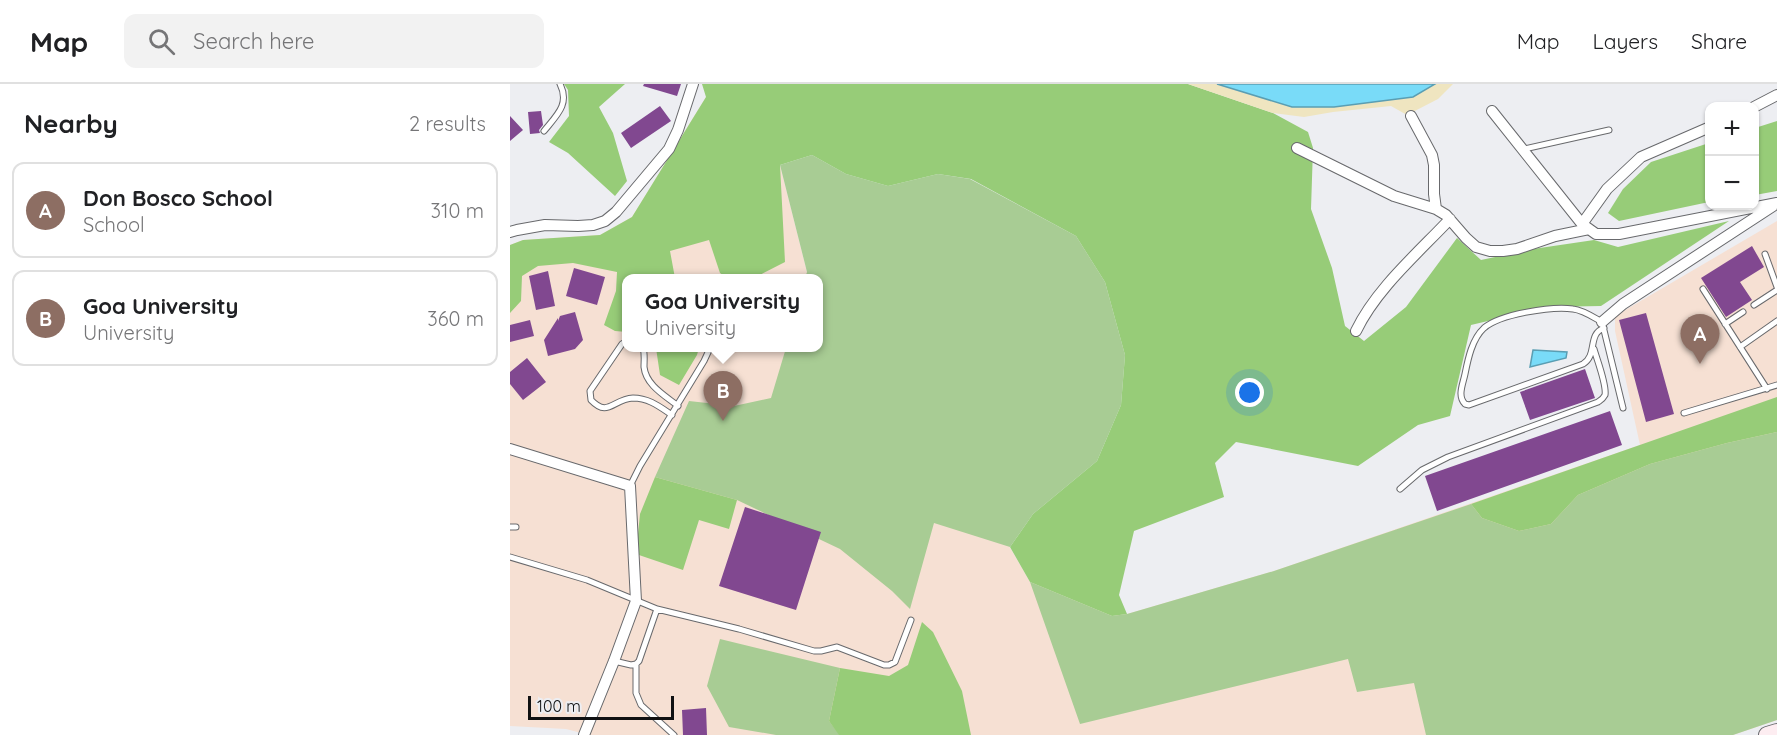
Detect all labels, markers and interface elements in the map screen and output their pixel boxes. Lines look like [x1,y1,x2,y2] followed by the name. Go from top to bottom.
[124,14,544,68] search box
[30,24,88,59] text: Map
[145,25,178,58] icon: search
[193,27,315,55] text: Search here
[1517,28,1560,54] text: Map
[1593,28,1658,54] text: Layers
[1691,28,1747,54] text: Share
[1705,102,1759,210] map controls
[1705,102,1759,156] button: +
[24,107,118,140] text: Nearby
[409,111,486,136] text: 2 results
[1705,156,1759,210] button: −
[83,184,273,212] text: Don Bosco School
[39,198,52,223] text: A
[431,198,484,223] text: 310 m
[83,212,145,237] text: School
[622,274,823,352] popup
[645,287,800,315] text: Goa University
[83,292,238,320] text: Goa University
[39,306,52,331] text: B
[427,306,484,331] text: 360 m
[1680,314,1720,364] pin: A
[645,315,736,340] text: University
[83,320,174,345] text: University
[704,372,742,421] pin: B
[1235,378,1264,407] your location
[528,693,674,720] scale bar
[537,696,581,716] text: 100 m

